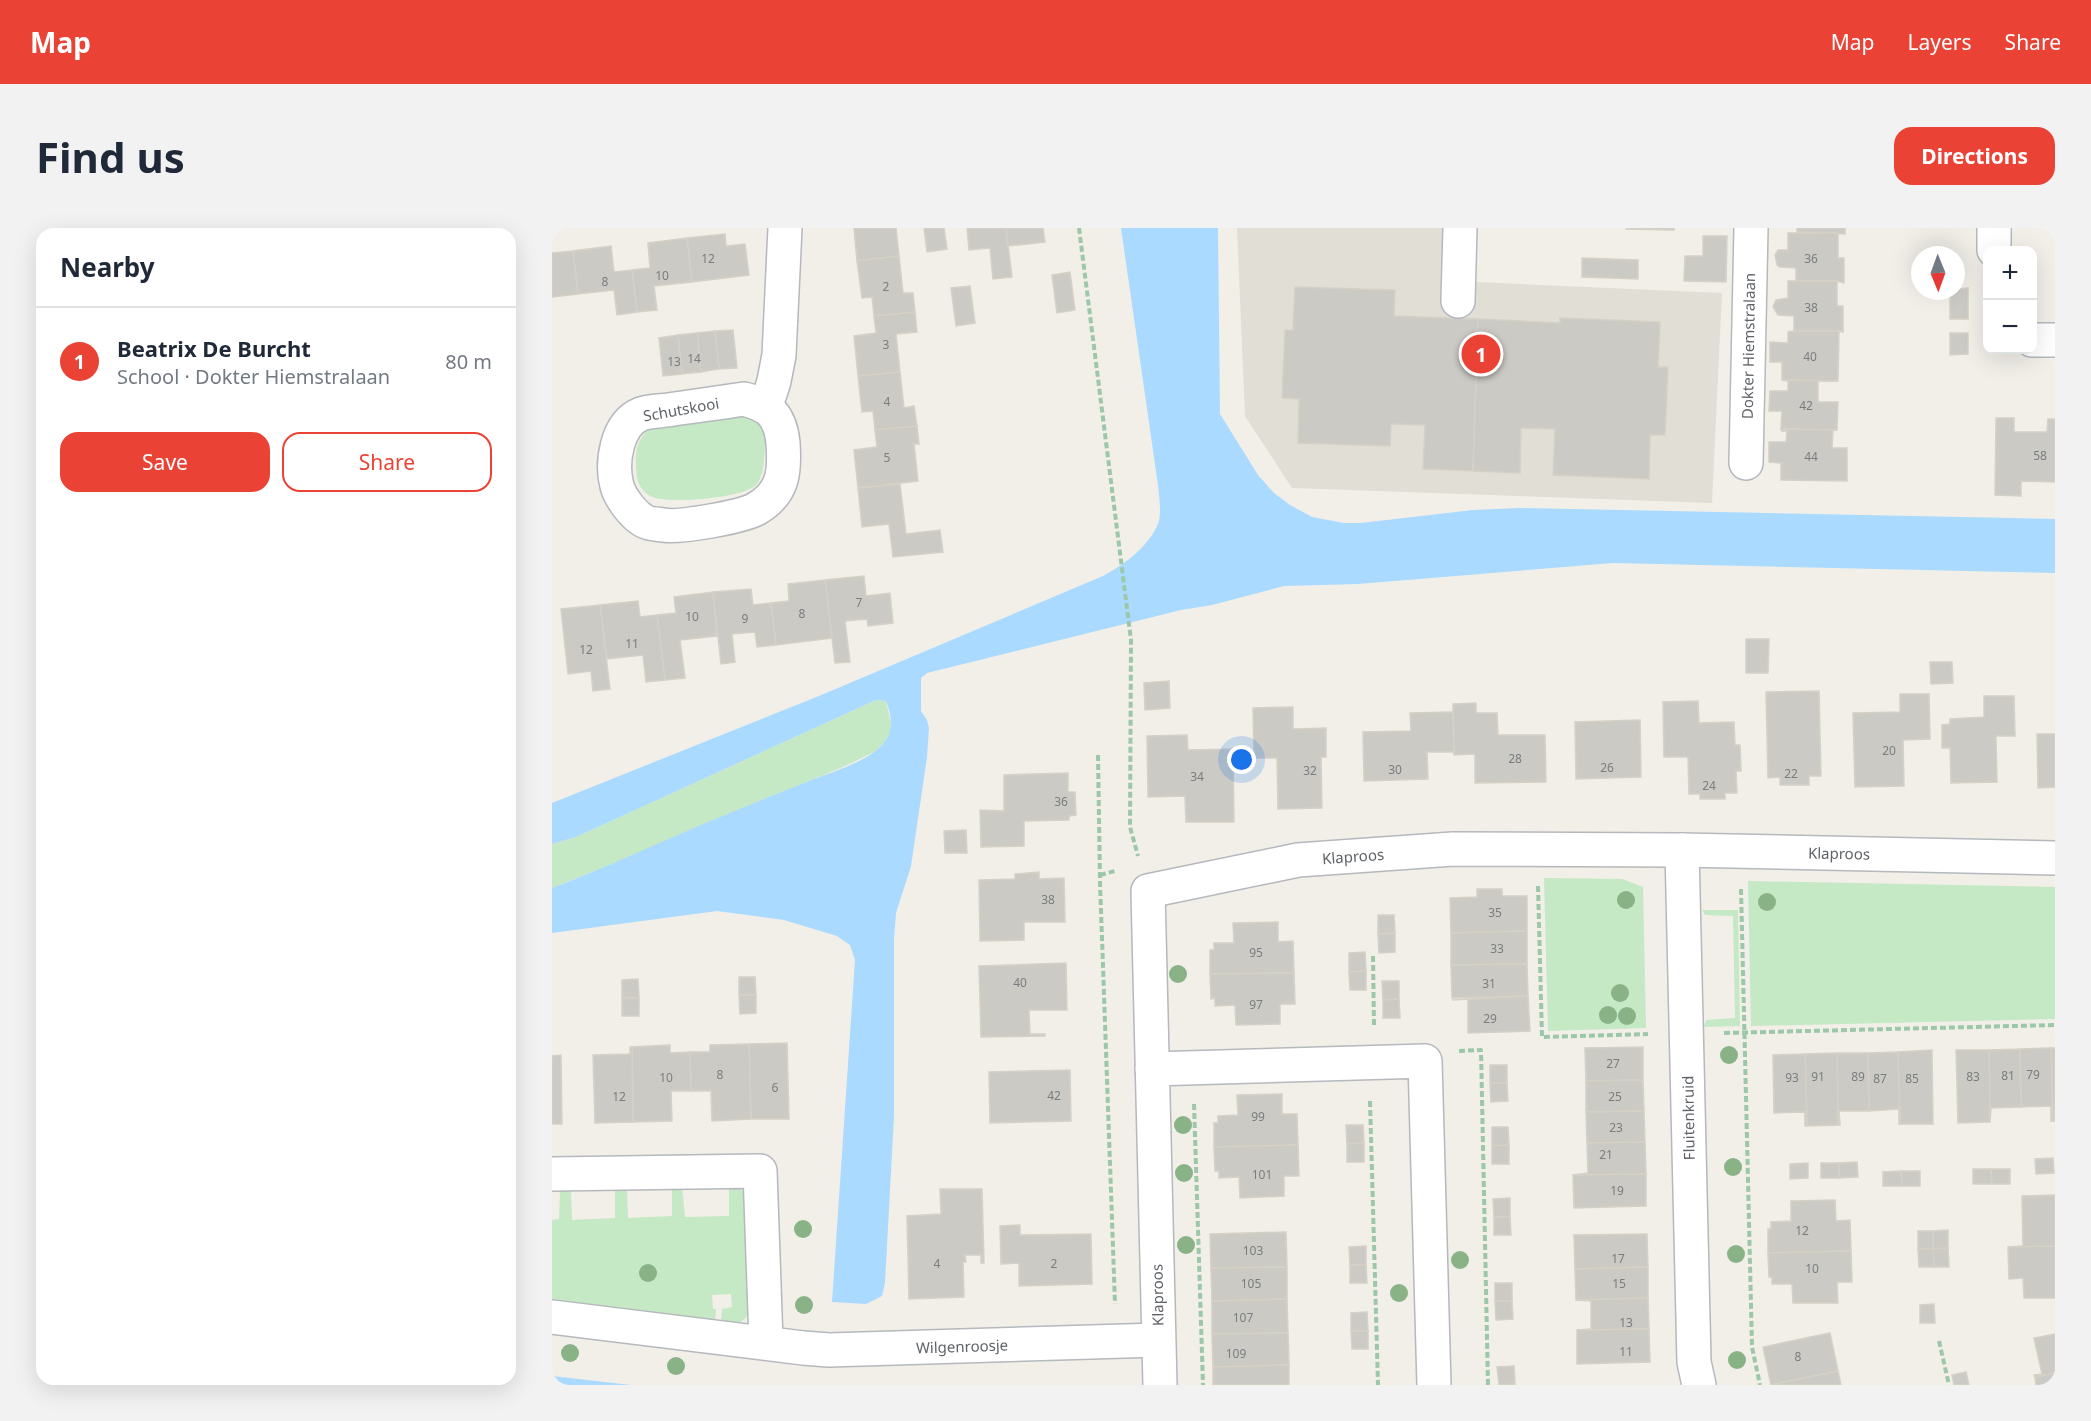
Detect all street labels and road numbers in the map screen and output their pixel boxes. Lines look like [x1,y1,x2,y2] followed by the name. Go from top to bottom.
[1737,273,1759,419] street label: Dokter Hiemstralaan
[642,393,720,425] street label: Schutskooi
[1808,842,1870,864] street label: Klaproos
[1321,844,1385,868] street label: Klaproos
[1677,1076,1699,1160] street label: Fluitenkruid
[1146,1264,1168,1326] street label: Klaproos
[916,1334,1008,1358] street label: Wilgenroosje

